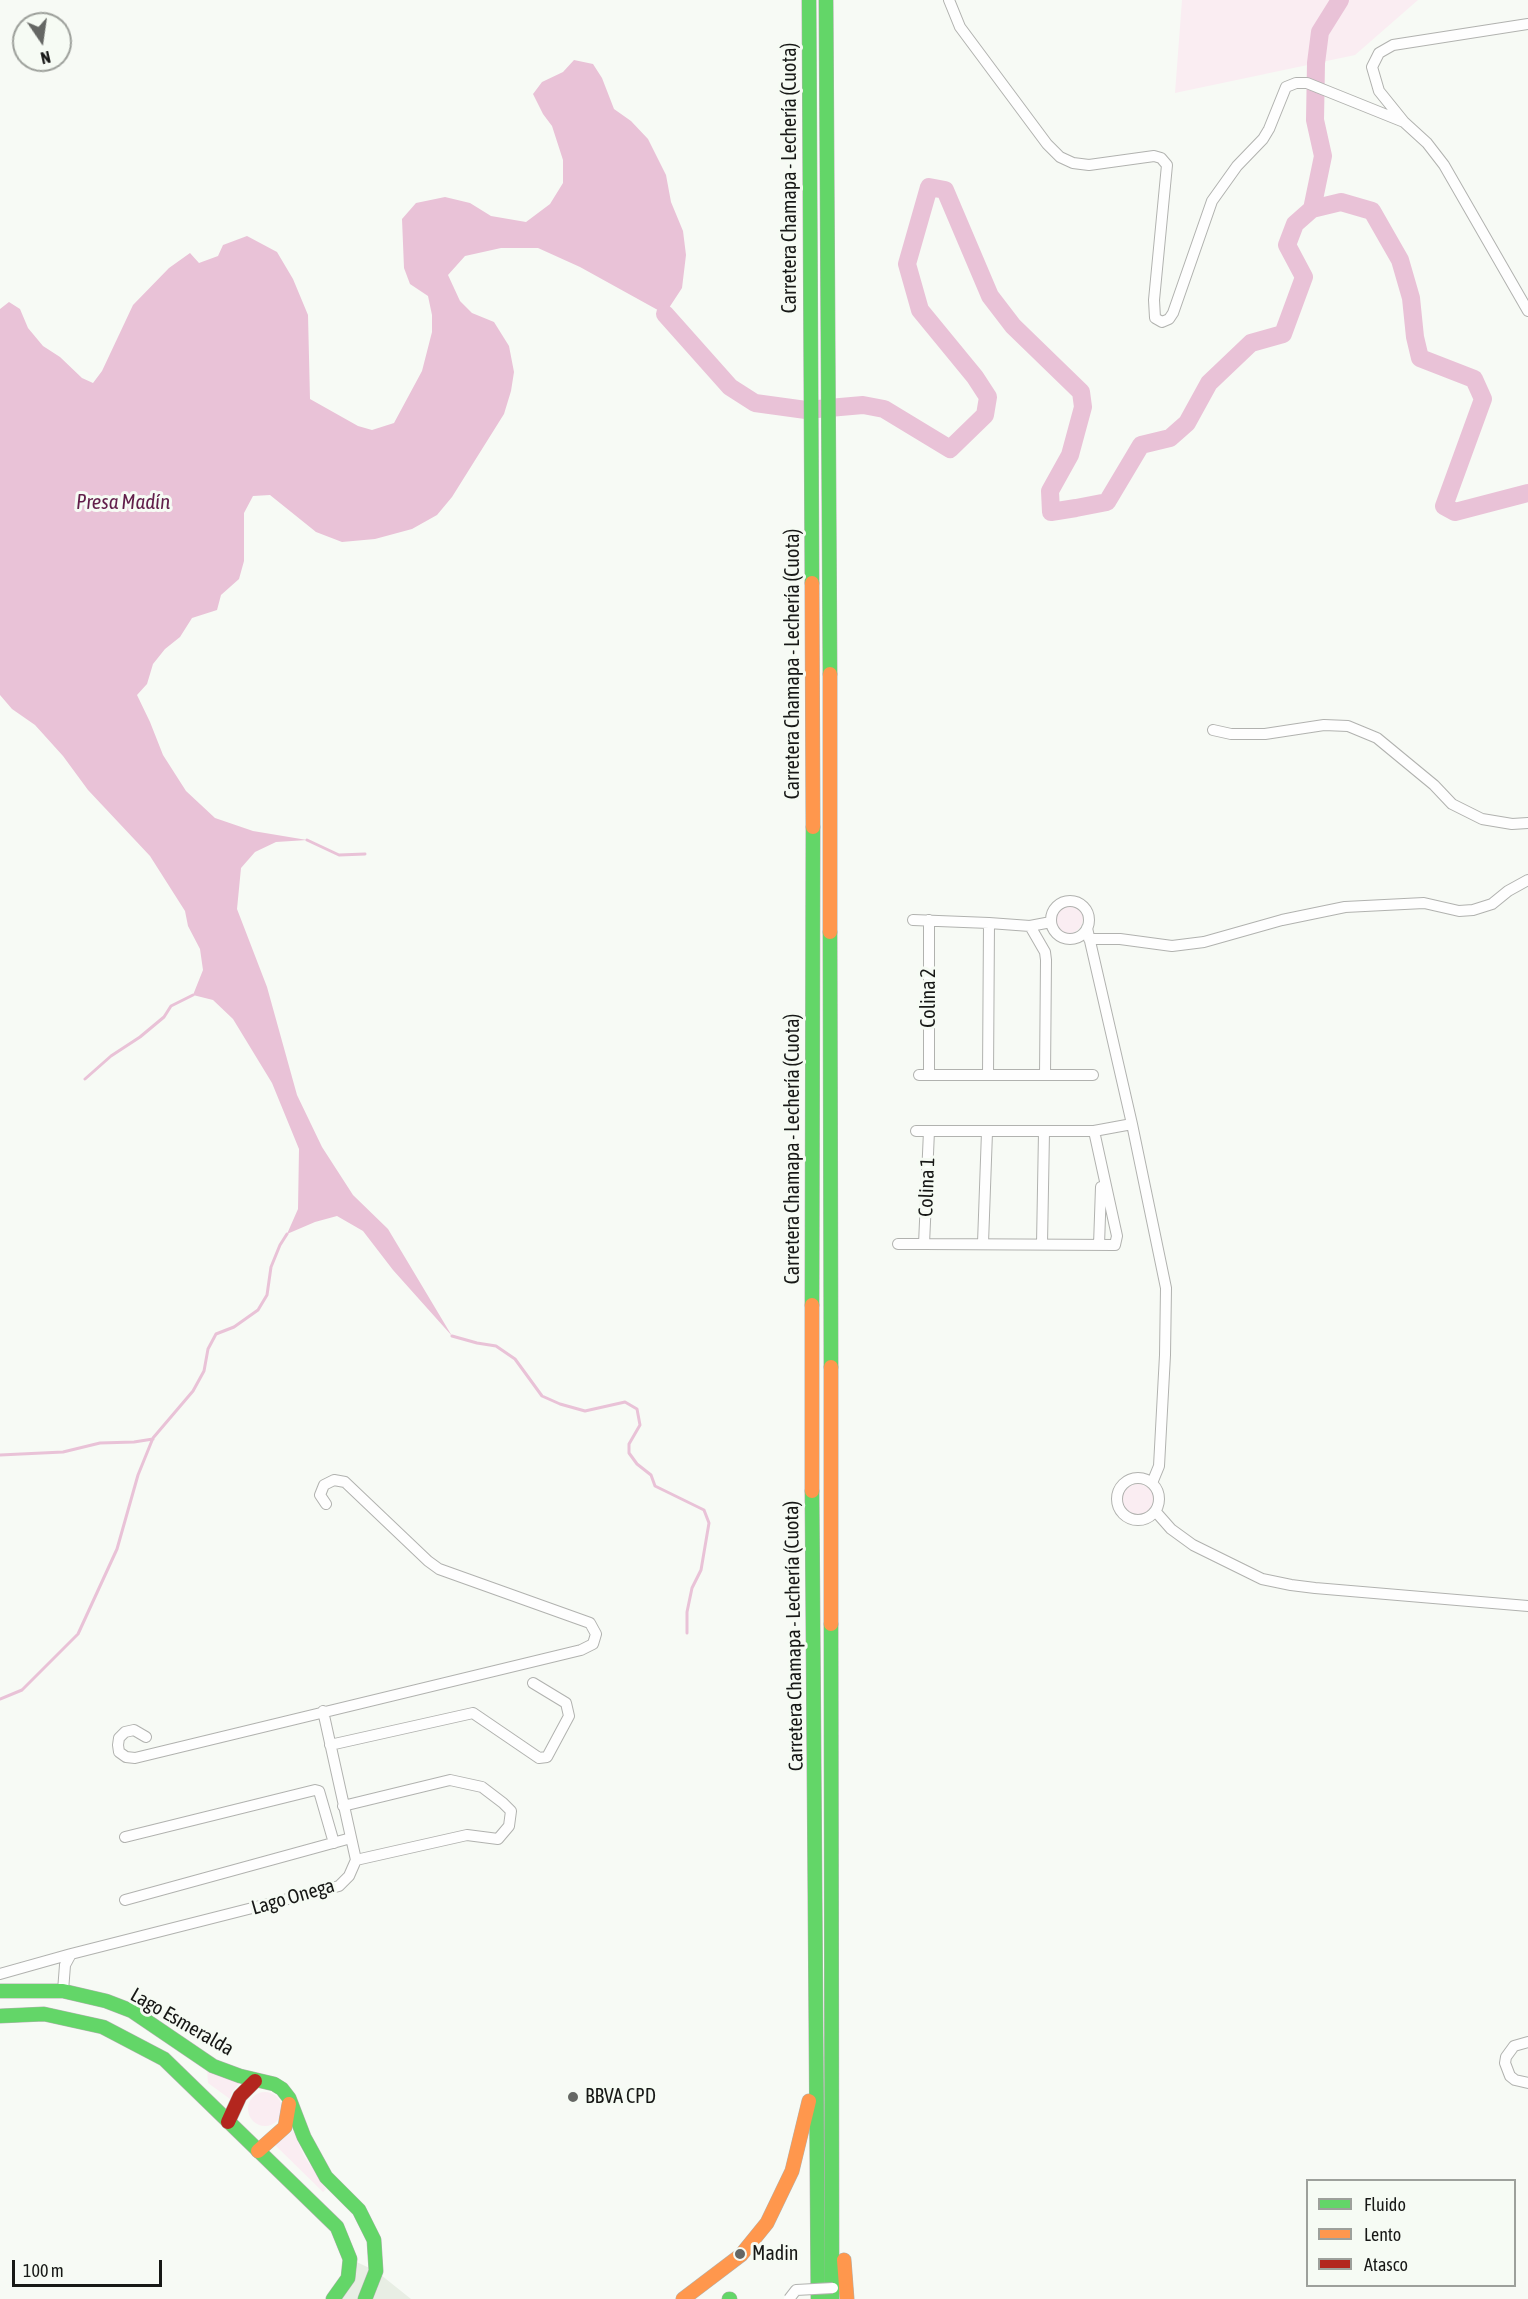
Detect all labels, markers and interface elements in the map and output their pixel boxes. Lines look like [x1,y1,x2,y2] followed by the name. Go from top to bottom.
[12,12,72,72] north arrow
[778,43,802,313] street label: Carretera Chamapa - Lechería (Cuota)
[39,48,52,67] text: N
[76,489,170,515] water label: Presa Madín
[781,529,805,799] street label: Carretera Chamapa - Lechería (Cuota)
[917,968,941,1028] street label: Colina 2
[781,1014,805,1284] street label: Carretera Chamapa - Lechería (Cuota)
[914,1157,940,1217] street label: Colina 1
[780,1501,808,1771] street label: Carretera Chamapa - Lechería (Cuota)
[249,1874,337,1920] street label: Lago Onega
[126,1983,238,2061] street label: Lago Esmeralda
[585,2085,656,2109] place label: BBVA CPD
[566,2090,580,2104] marker: BBVA CPD
[1306,2179,1516,2287] legend
[1364,2194,1406,2215] text: Fluido
[1364,2224,1401,2245] text: Lento
[752,2242,798,2266] place label: Madin
[733,2247,747,2261] marker: Madin
[15,2248,165,2286] scale bar
[1364,2254,1408,2275] text: Atasco
[23,2260,64,2281] text: 100 m

